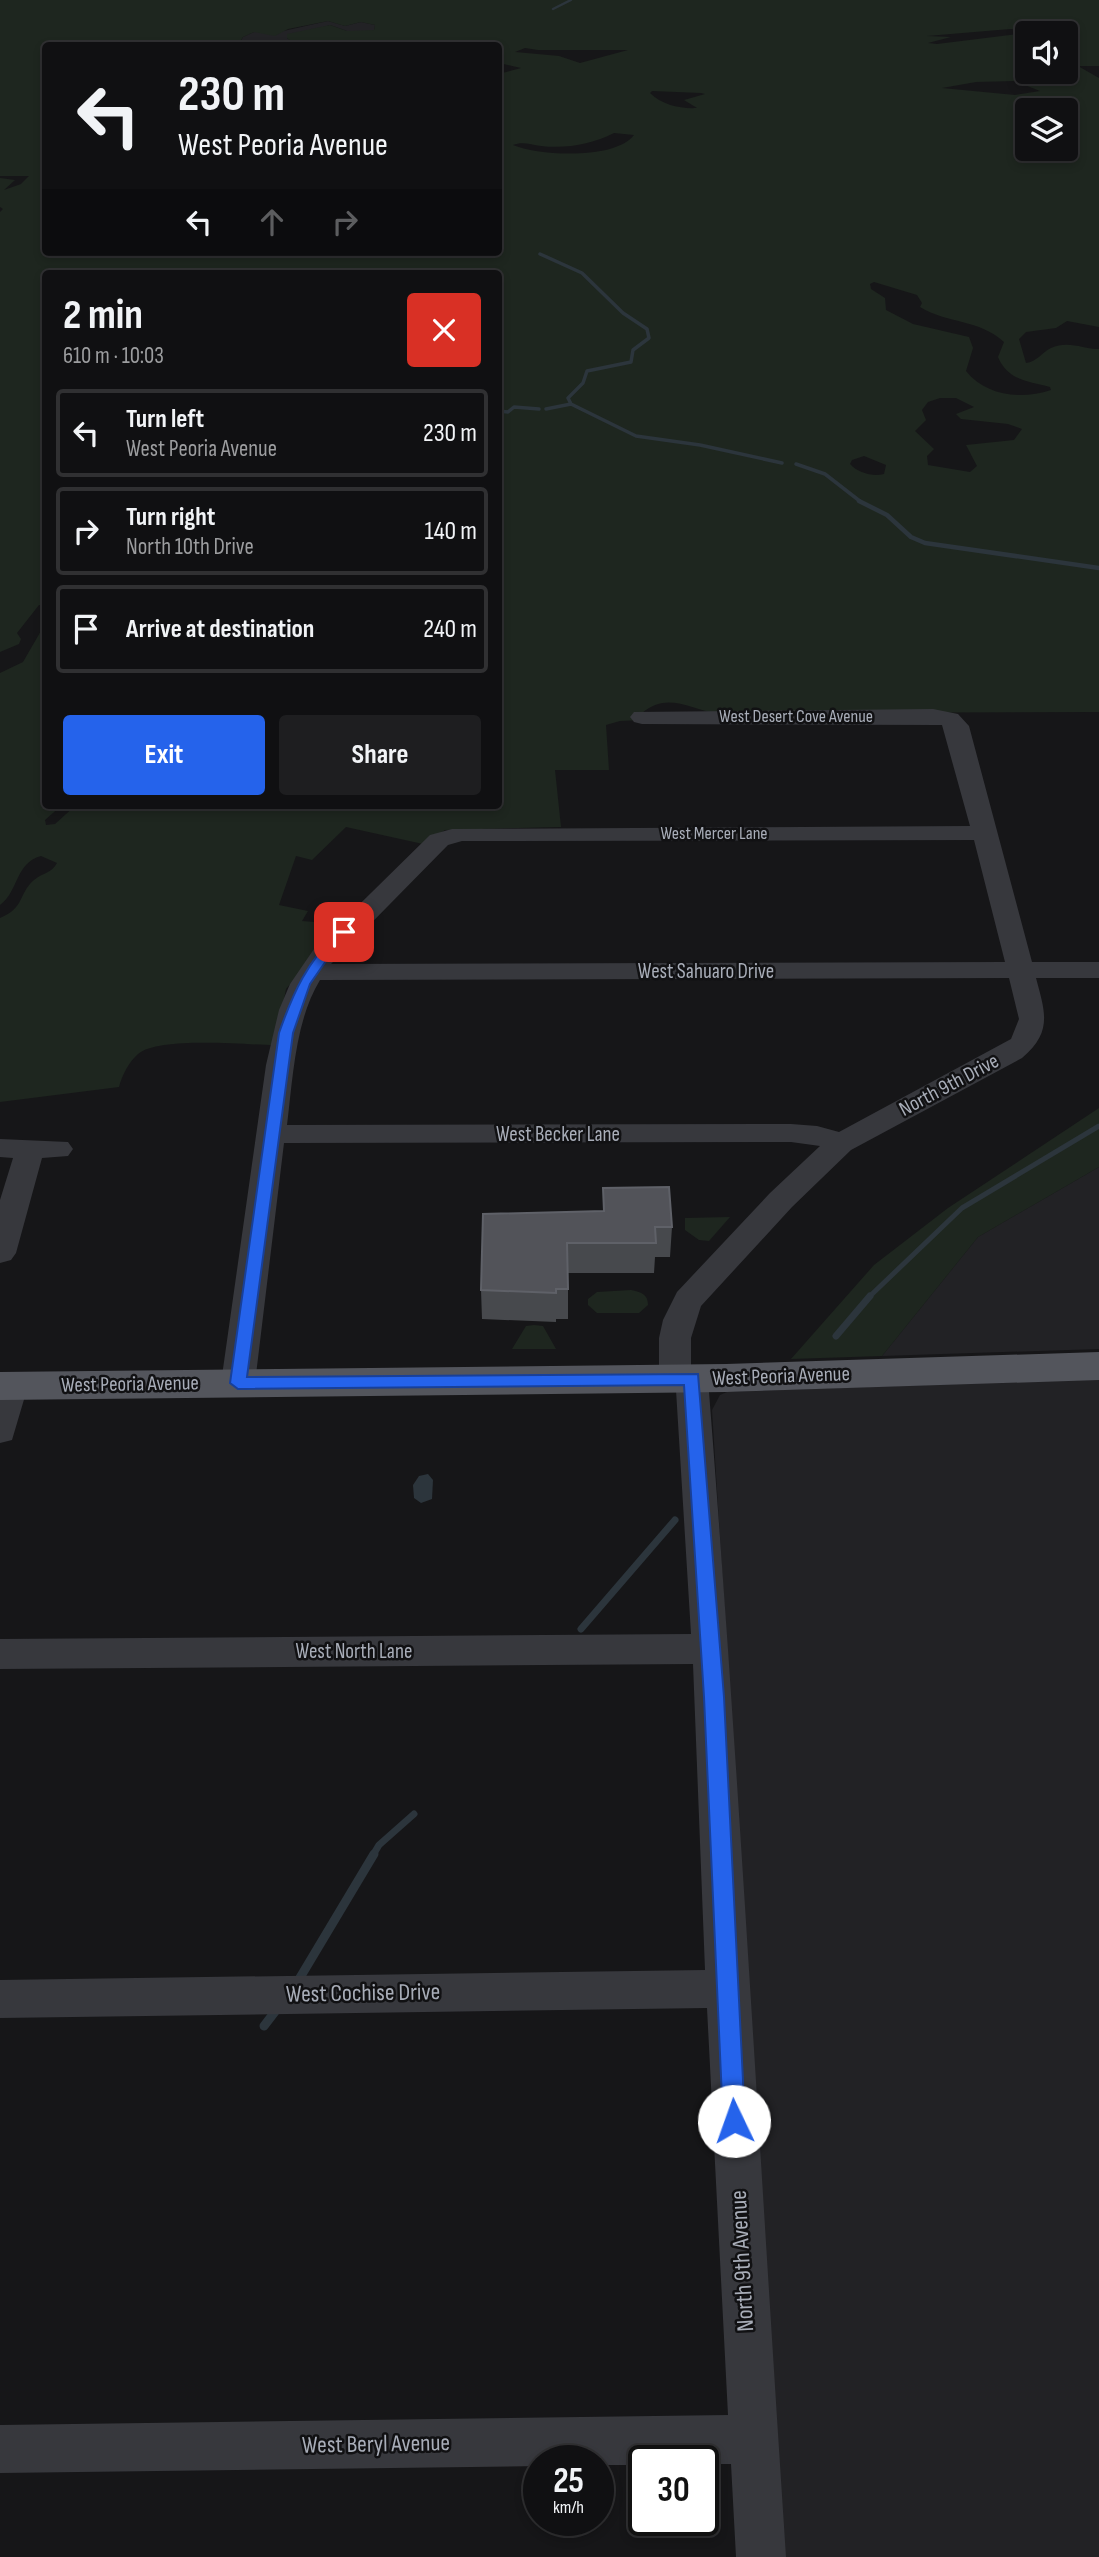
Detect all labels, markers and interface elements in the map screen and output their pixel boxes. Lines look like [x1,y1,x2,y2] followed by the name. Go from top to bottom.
[1015,21,1078,161] map controls
[1015,21,1078,84] button: sound
[178,66,285,125] text: 230 m
[63,70,154,161] icon: left
[1015,98,1078,161] button: layers
[178,126,388,165] text: West Peoria Avenue
[180,203,218,241] icon: left
[253,203,291,241] icon: ahead
[326,203,364,241] icon: right
[63,290,143,341] text: 2 min
[407,293,481,367] button: close
[63,342,164,370] text: 610 m · 10:03
[126,404,204,435] text: Turn left
[67,414,105,452] icon: left
[423,418,477,449] text: 230 m
[126,435,277,463] text: West Peoria Avenue
[126,502,215,533] text: Turn right
[67,512,105,550] icon: right
[425,516,477,547] text: 140 m
[126,533,254,561] text: North 10th Drive
[67,610,105,648] icon: arrive
[126,614,314,645] text: Arrive at destination
[423,614,477,645] text: 240 m
[719,706,873,727] street label: West Desert Cove Avenue
[63,715,265,795] button: Exit
[279,715,481,795] button: Share
[660,823,768,844] street label: West Mercer Lane
[314,902,374,962] pin
[325,913,363,951] icon: arrive
[638,959,774,984] street label: West Sahuaro Drive
[895,1048,1003,1122] street label: North 9th Drive
[496,1122,620,1147] street label: West Becker Lane
[712,1361,850,1391] street label: West Peoria Avenue
[61,1370,199,1398] street label: West Peoria Avenue
[296,1639,412,1664] street label: West North Lane
[286,1977,440,2009] street label: West Cochise Drive
[697,2084,771,2158] position arrow
[724,2190,760,2332] street label: North 9th Avenue
[302,2428,450,2460] street label: West Beryl Avenue
[628,2445,719,2536] speed limit sign: 30
[553,2460,584,2503] text: 25
[553,2497,584,2518] text: km/h

